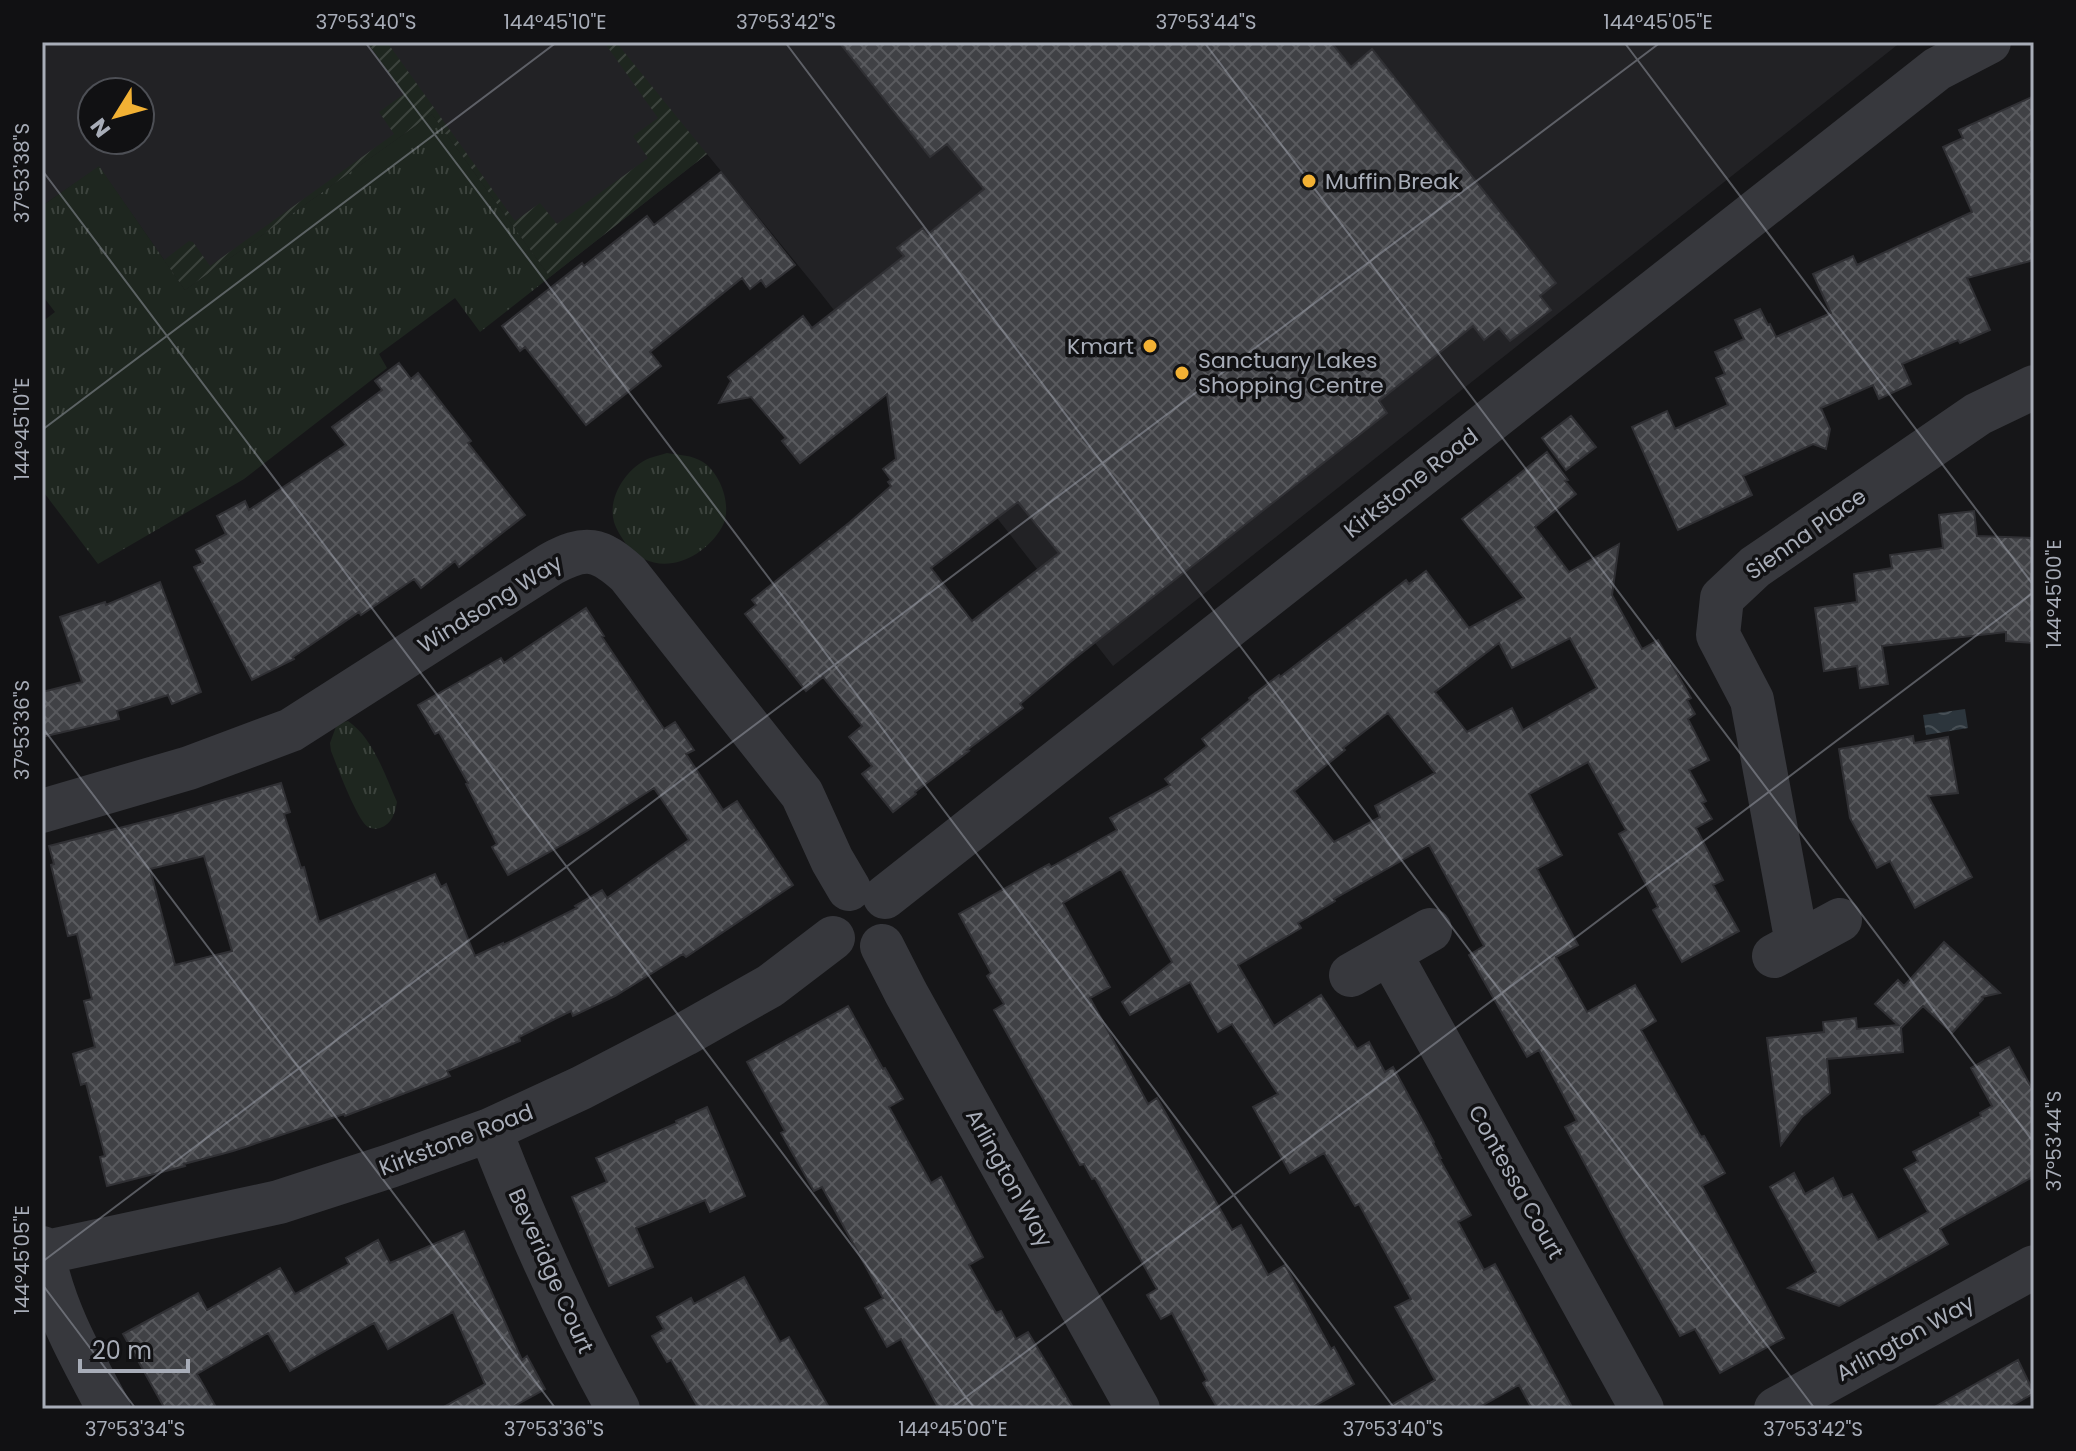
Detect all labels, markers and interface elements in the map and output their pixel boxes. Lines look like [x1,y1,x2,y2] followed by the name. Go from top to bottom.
[315,8,417,36] text: 37°53'40"S
[503,8,607,36] text: 144°45'10"E
[736,8,836,36] text: 37°53'42"S
[1155,8,1257,36] text: 37°53'44"S
[1603,8,1713,36] text: 144°45'05"E
[76,76,156,156] north arrow
[83,112,118,144] text: N
[8,123,36,223] text: 37°53'38"S
[1325,166,1460,197] place label: Muffin Break
[1300,172,1318,190] marker: Muffin Break
[1067,331,1134,362] place label: Kmart
[1141,337,1159,355] marker: Kmart
[1198,345,1384,401] place label: Sanctuary Lakes Shopping Centre
[1173,364,1191,382] marker: Sanctuary Lakes Shopping Centre
[8,377,36,481] text: 144°45'10"E
[1337,421,1485,545] street label: Kirkstone Road
[1739,481,1873,587] street label: Sienna Place
[2040,539,2068,649] text: 144°45'00"E
[412,547,569,661] street label: Windsong Way
[8,680,36,780] text: 37°53'36"S
[2040,1090,2068,1192] text: 37°53'44"S
[375,1096,537,1184] street label: Kirkstone Road
[1461,1099,1571,1265] street label: Contessa Court
[958,1103,1060,1253] street label: Arlington Way
[501,1184,601,1358] street label: Beveridge Court
[8,1205,36,1315] text: 144°45'05"E
[1830,1287,1980,1389] street label: Arlington Way
[80,1323,188,1373] scale bar
[92,1334,152,1367] text: 20 m
[85,1415,185,1443] text: 37°53'34"S
[504,1415,604,1443] text: 37°53'36"S
[898,1415,1008,1443] text: 144°45'00"E
[1342,1415,1444,1443] text: 37°53'40"S
[1763,1415,1863,1443] text: 37°53'42"S

